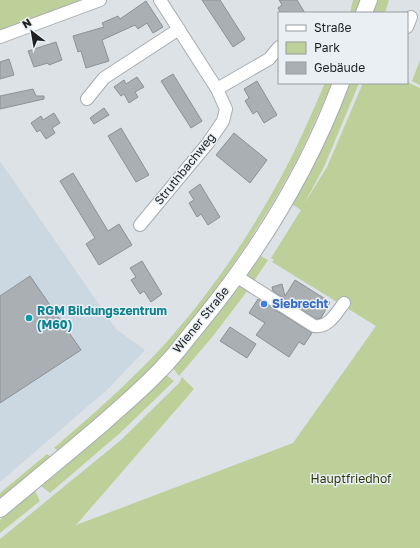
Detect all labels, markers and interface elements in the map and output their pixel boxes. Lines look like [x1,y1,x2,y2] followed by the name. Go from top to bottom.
[12,12,52,52] north arrow
[278,12,408,84] legend
[20,15,34,31] text: N
[314,20,352,35] text: Straße
[314,40,340,55] text: Park
[314,60,365,75] text: Gebäude
[151,130,218,208] street label: Struthbachweg
[169,283,232,356] street label: Wiener Straße
[272,296,329,311] place label: Siebrecht
[259,299,269,309] marker: Siebrecht
[37,303,167,332] place label: RGM Bildungszentrum (M60)
[24,313,34,323] marker: RGM Bildungszentrum (M60)
[311,471,392,486] park label: Hauptfriedhof

